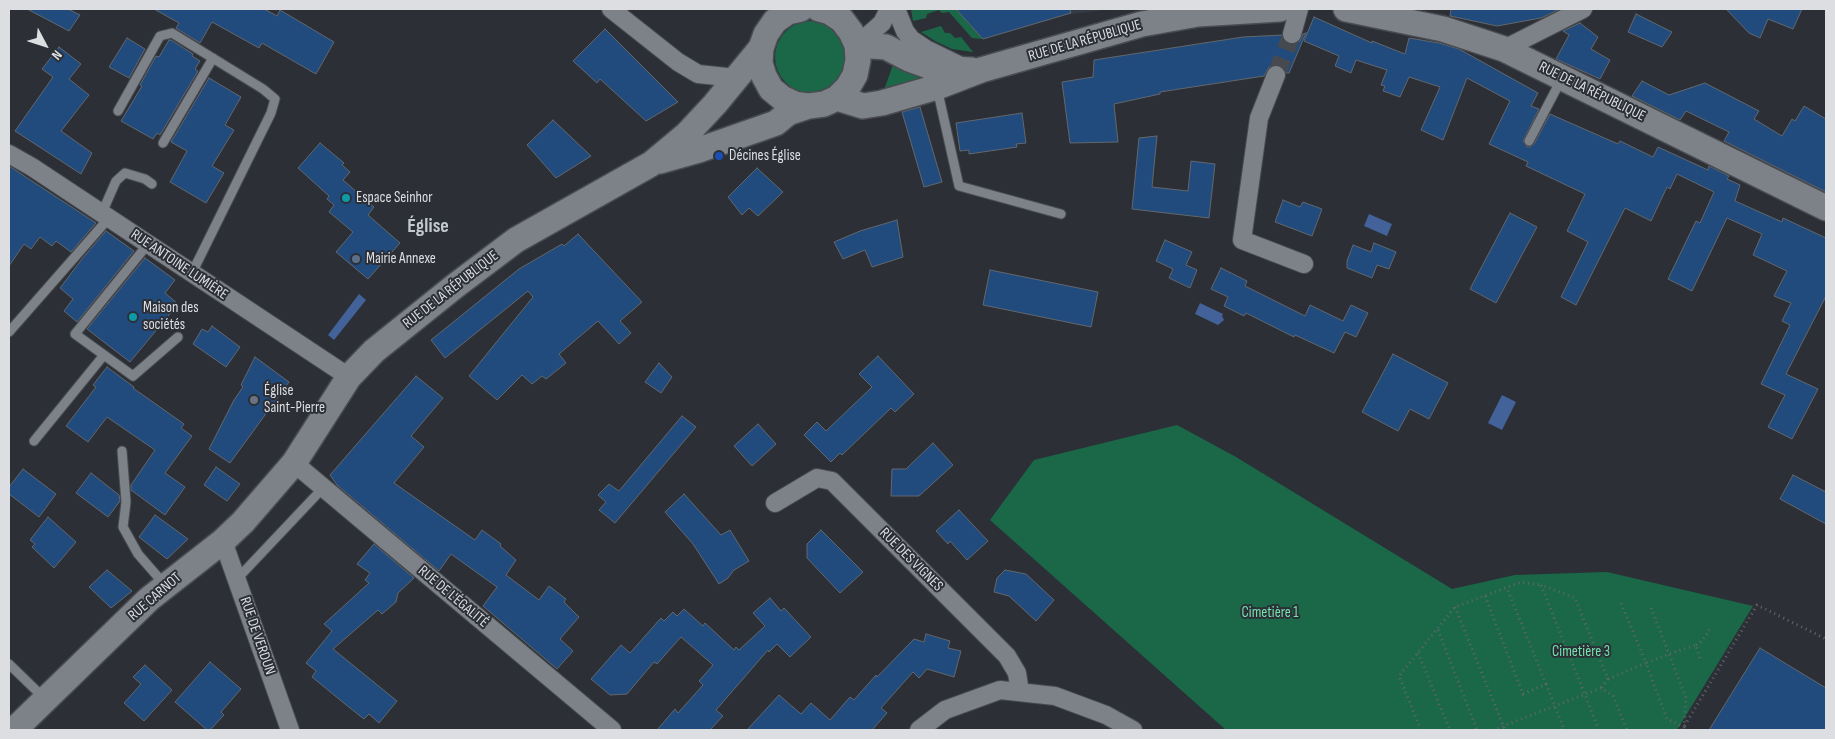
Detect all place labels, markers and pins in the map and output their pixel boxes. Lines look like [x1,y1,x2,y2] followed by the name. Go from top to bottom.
[729,147,801,165] place label: Décines Église
[713,150,725,162] marker: Décines Église
[356,189,432,207] place label: Espace Seinhor
[340,192,352,204] marker: Espace Seinhor
[366,250,436,268] place label: Mairie Annexe
[350,253,362,265] marker: Mairie Annexe
[143,299,199,334] place label: Maison des sociétés
[127,311,139,323] marker: Maison des sociétés
[264,382,325,417] place label: Église Saint-Pierre
[248,394,260,406] marker: Église Saint-Pierre

